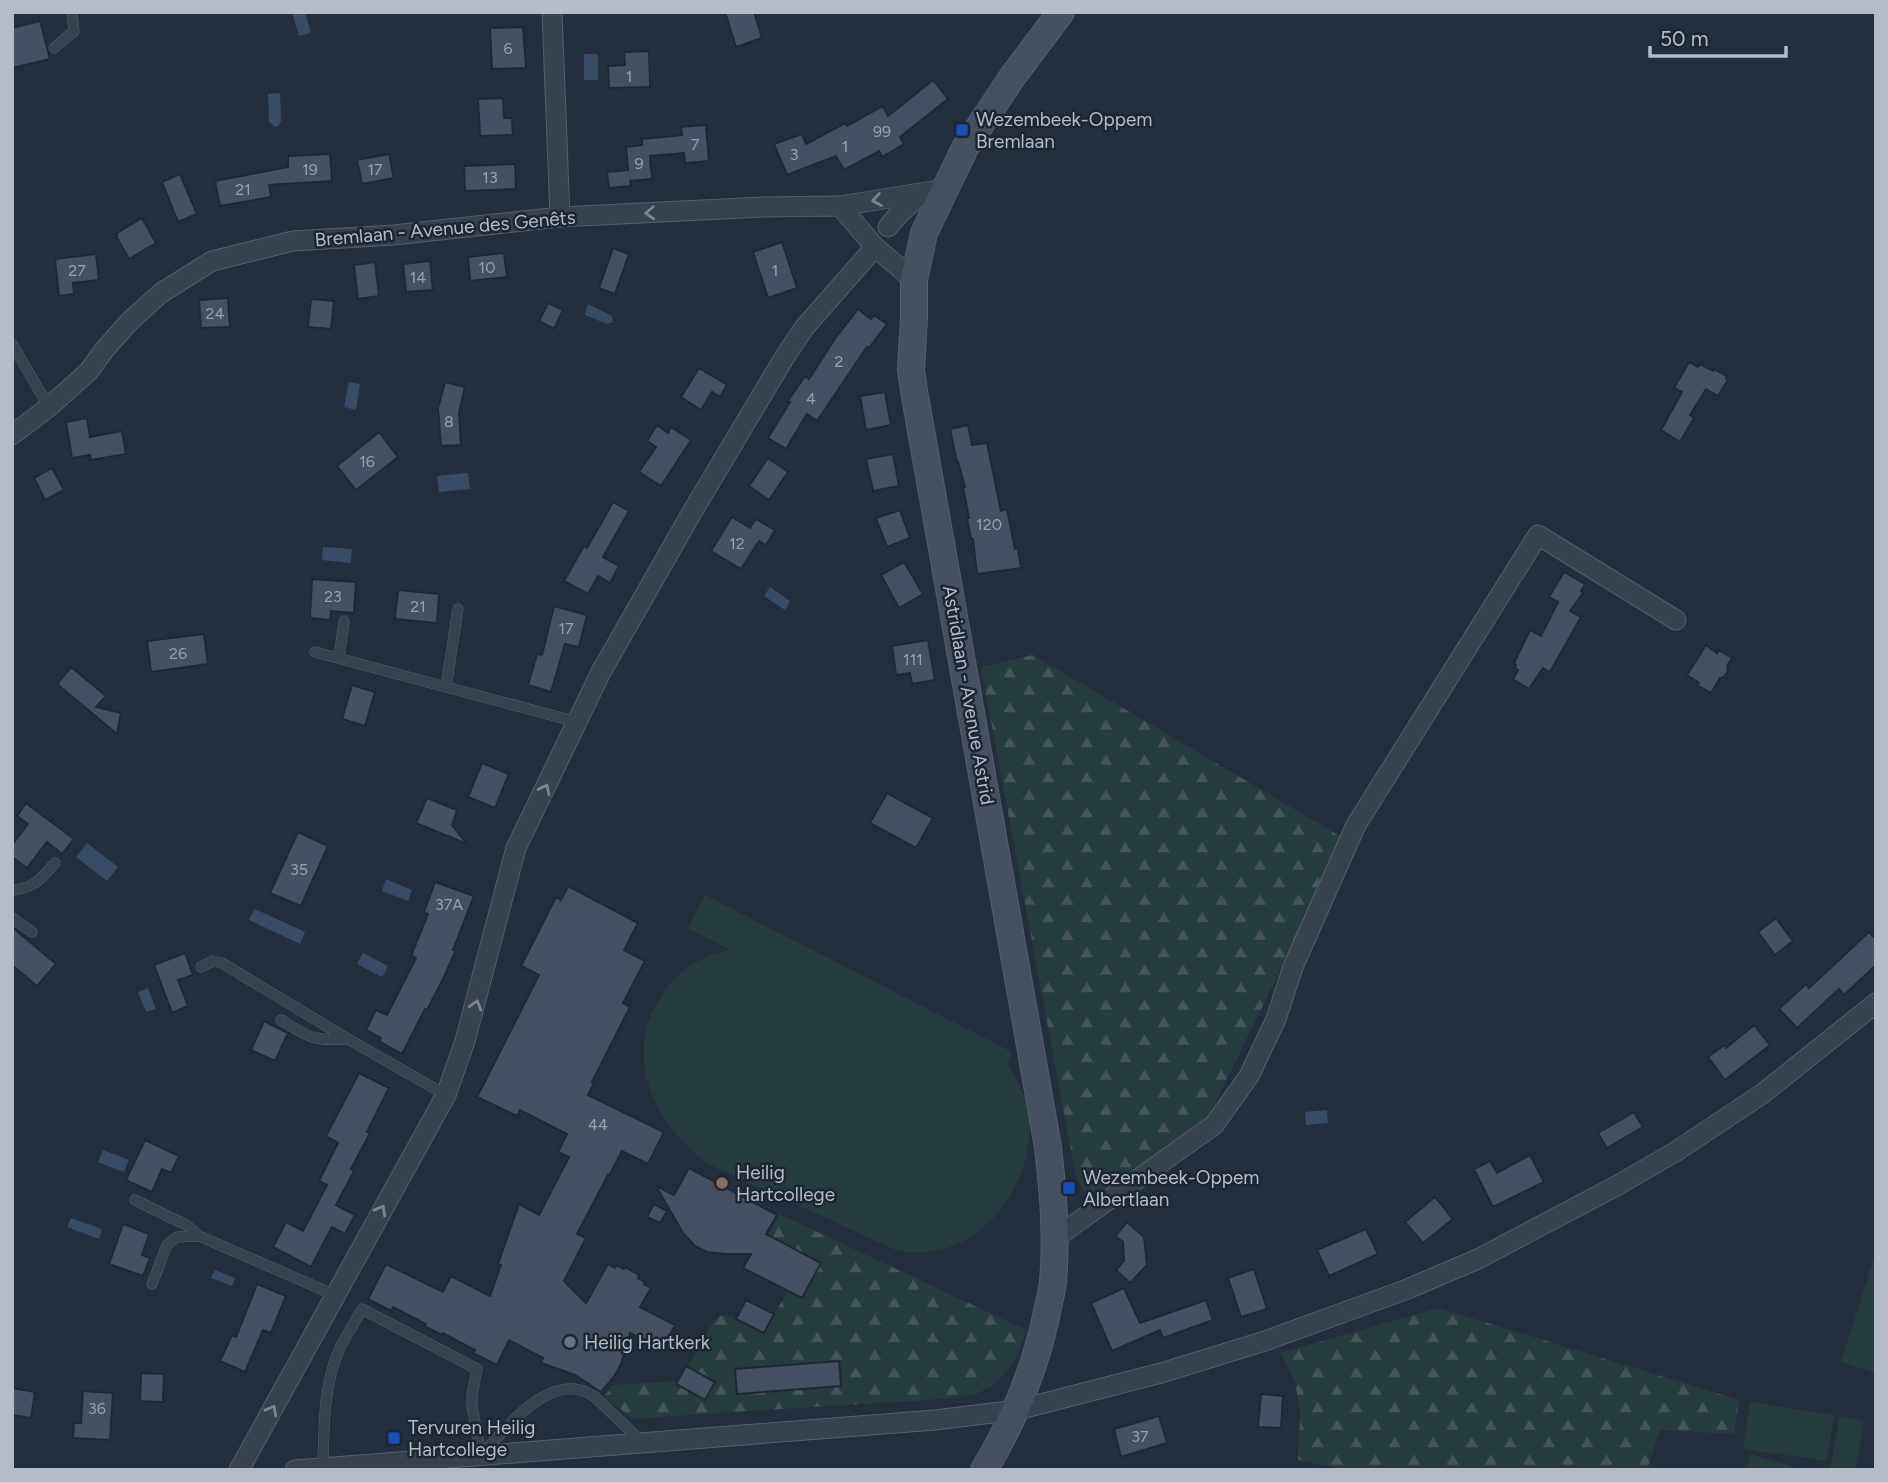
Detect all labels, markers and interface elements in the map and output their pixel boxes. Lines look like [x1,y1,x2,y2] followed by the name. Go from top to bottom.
[1650,14,1786,58] scale bar
[1660,26,1709,51] text: 50 m
[503,39,513,58] house number: 6
[626,67,632,86] house number: 1
[976,108,1152,153] place label: Wezembeek-Oppem Bremlaan
[873,122,891,141] house number: 99
[954,122,970,138] marker: Wezembeek-Oppem Bremlaan
[691,135,700,154] house number: 7
[842,137,848,156] house number: 1
[790,145,798,164] house number: 3
[634,154,644,173] house number: 9
[302,160,318,179] house number: 19
[367,160,383,179] house number: 17
[482,168,498,187] house number: 13
[235,180,251,199] house number: 21
[871,192,883,207] one-way arrow
[645,205,656,220] one-way arrow
[314,206,577,251] street label: Bremlaan - Avenue des Genêts
[479,258,495,277] house number: 10
[68,261,86,280] house number: 27
[772,261,778,280] house number: 1
[410,268,426,287] house number: 14
[206,304,224,323] house number: 24
[835,352,843,371] house number: 2
[806,389,816,408] house number: 4
[444,412,454,431] house number: 8
[359,452,375,471] house number: 16
[976,515,1002,534] house number: 120
[729,534,745,553] house number: 12
[938,584,999,806] street label: Astridlaan - Avenue Astrid
[324,587,342,606] house number: 23
[410,597,426,616] house number: 21
[558,619,574,638] house number: 17
[169,644,187,663] house number: 26
[903,650,923,669] house number: 111
[537,784,551,796] one-way arrow
[290,860,308,879] house number: 35
[435,895,463,914] house number: 37A
[467,999,482,1011] one-way arrow
[588,1115,608,1134] house number: 44
[736,1161,835,1206] place label: Heilig Hartcollege
[1083,1166,1259,1211] place label: Wezembeek-Oppem Albertlaan
[714,1175,730,1191] marker: Heilig Hartcollege
[1061,1180,1077,1196] marker: Wezembeek-Oppem Albertlaan
[373,1205,386,1218] one-way arrow
[584,1331,711,1354] place label: Heilig Hartkerk
[562,1334,578,1350] marker: Heilig Hartkerk
[88,1399,106,1418] house number: 36
[264,1405,277,1417] one-way arrow
[408,1416,535,1461] place label: Tervuren Heilig Hartcollege
[1131,1427,1149,1446] house number: 37
[386,1430,402,1446] marker: Tervuren Heilig Hartcollege

